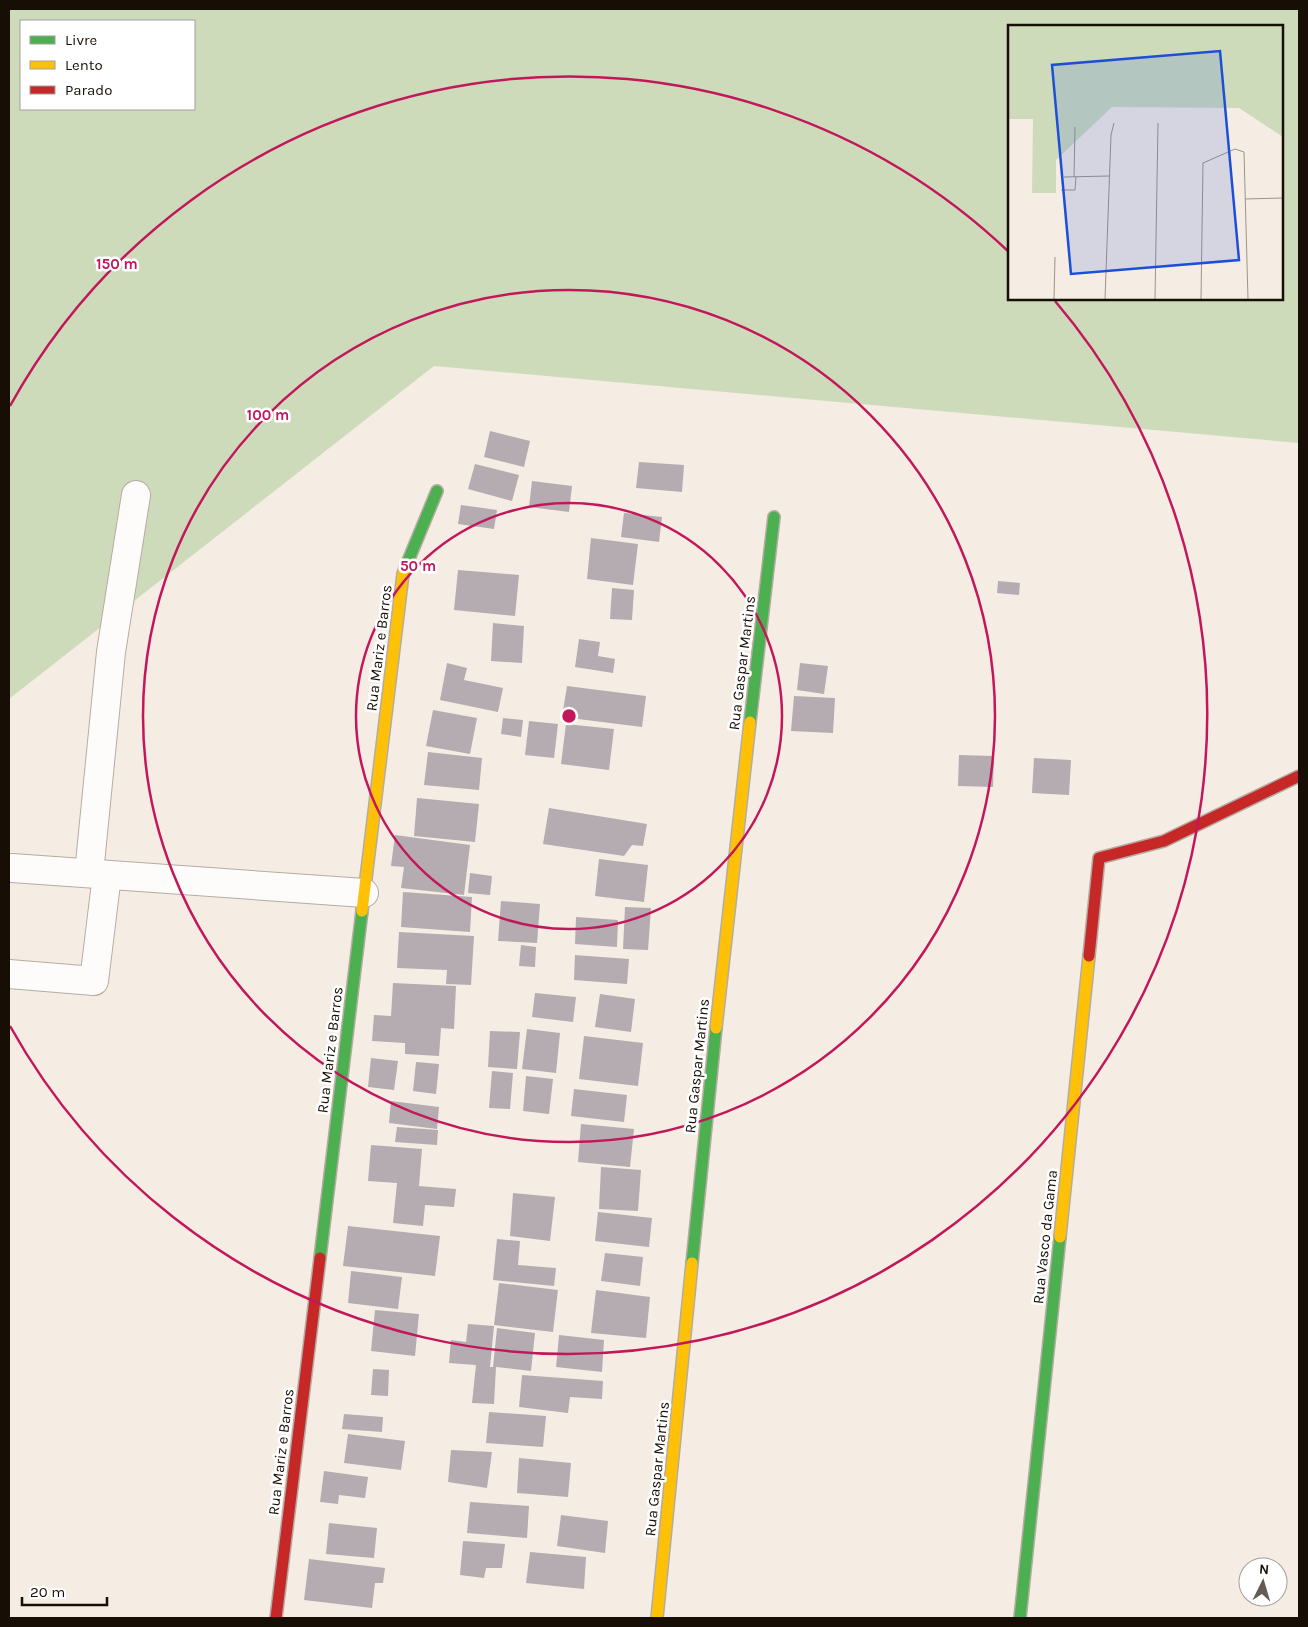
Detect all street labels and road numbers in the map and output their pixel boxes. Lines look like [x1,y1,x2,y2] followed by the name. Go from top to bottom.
[362,584,396,712] street label: Rua Mariz e Barros
[725,595,759,731] street label: Rua Gaspar Martins
[313,986,347,1114] street label: Rua Mariz e Barros
[681,998,713,1134] street label: Rua Gaspar Martins
[1029,1169,1061,1305] street label: Rua Vasco da Gama
[264,1388,298,1516] street label: Rua Mariz e Barros
[641,1401,673,1537] street label: Rua Gaspar Martins

